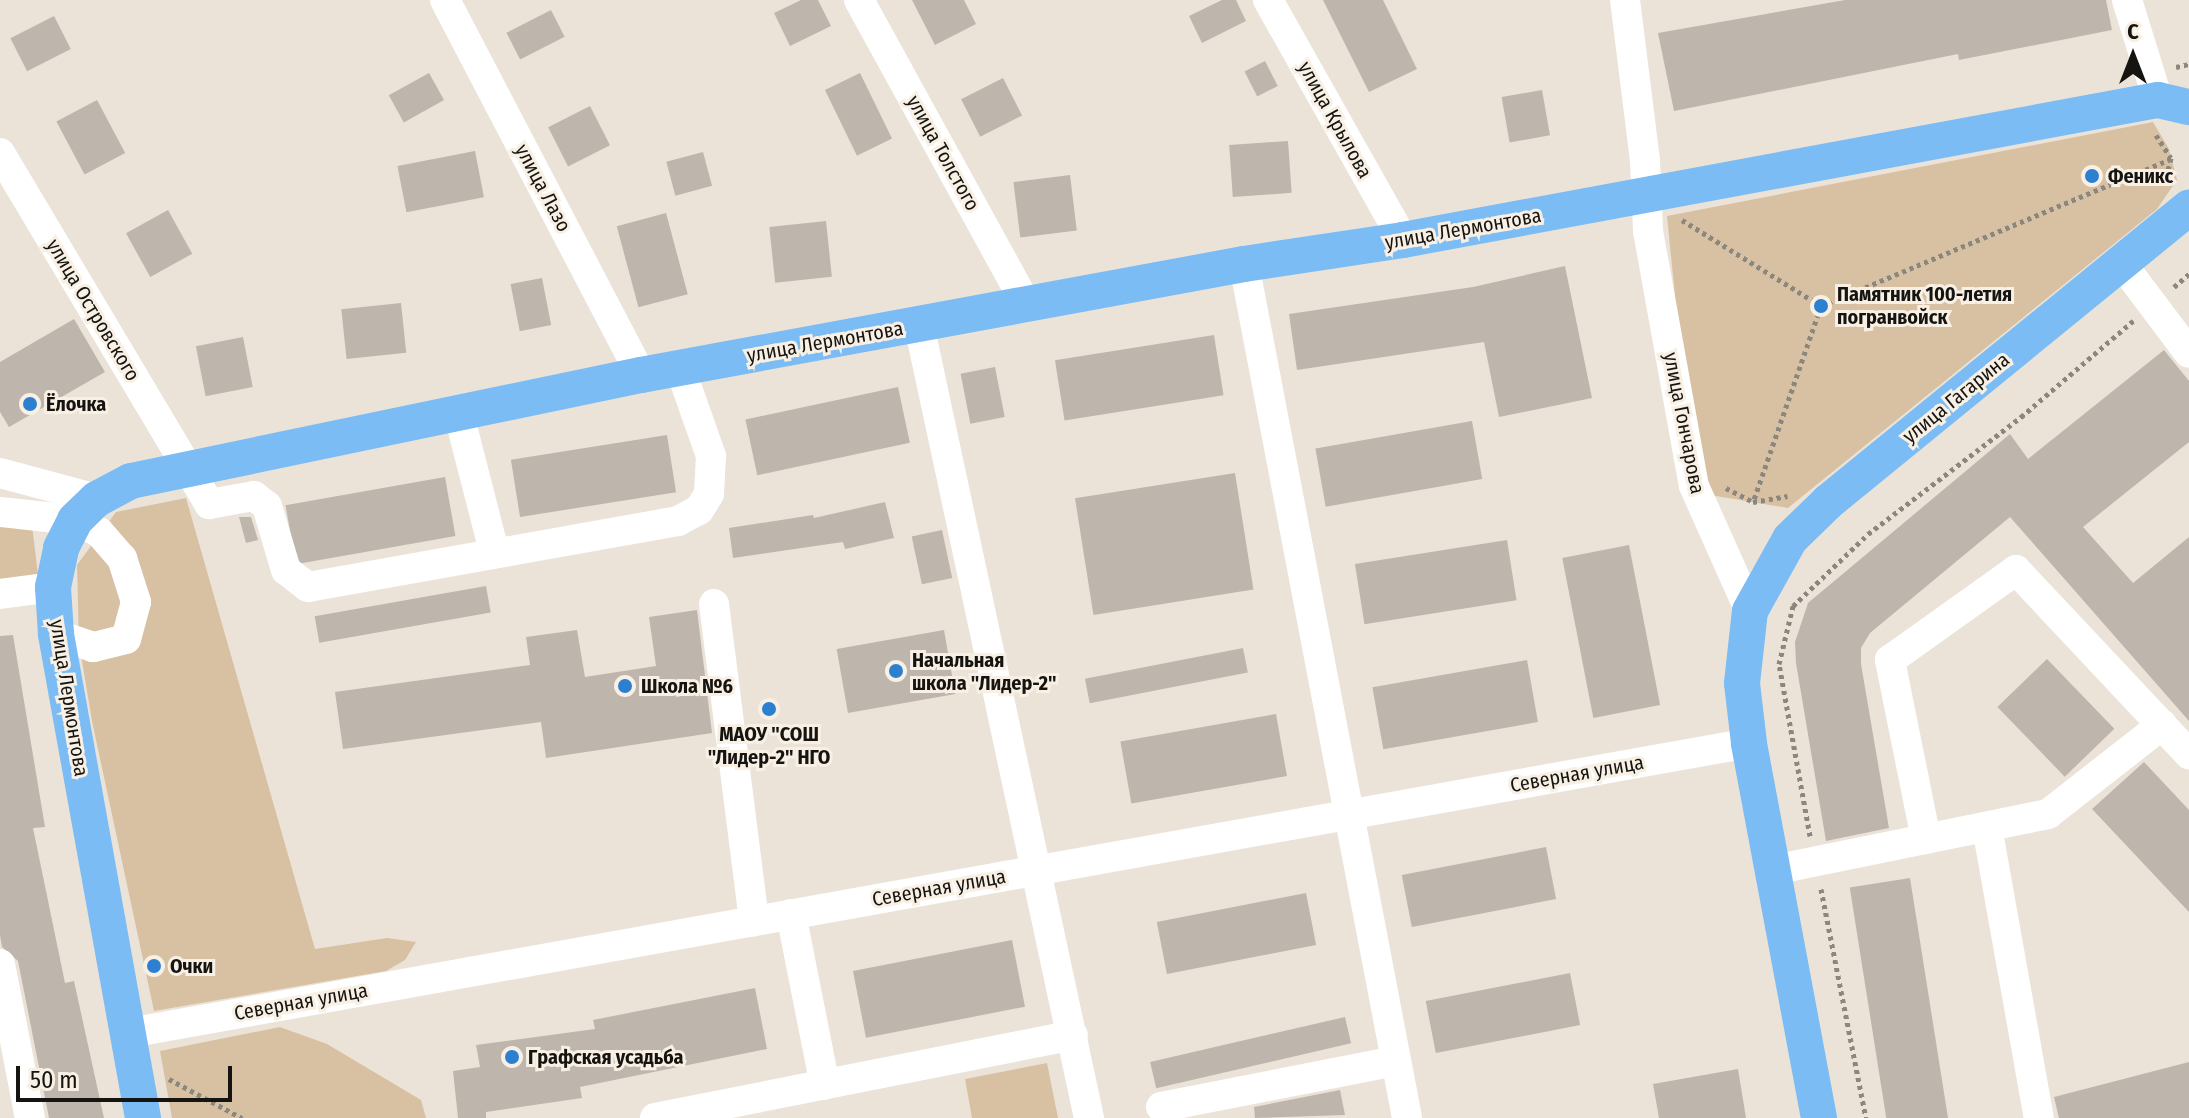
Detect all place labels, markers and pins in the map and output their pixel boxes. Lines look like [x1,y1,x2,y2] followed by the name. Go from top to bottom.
[2108,164,2173,188] place label: Феникс
[2083,167,2101,185] marker: Феникс
[1837,282,2012,329] place label: Памятник 100-летия погранвойск
[1812,297,1830,315] marker: Памятник 100-летия погранвойск
[46,392,106,416] place label: Ёлочка
[21,395,39,413] marker: Ёлочка
[912,648,1057,695] place label: Начальная школа "Лидер-2"
[887,662,905,680] marker: Начальная школа "Лидер-2"
[641,674,733,698] place label: Школа №6
[616,677,634,695] marker: Школа №6
[760,700,778,718] marker: МАОУ "СОШ "Лидер-2" НГО
[708,722,830,769] place label: МАОУ "СОШ "Лидер-2" НГО
[170,954,213,978] place label: Очки
[145,957,163,975] marker: Очки
[528,1045,683,1069] place label: Графская усадьба
[503,1048,521,1066] marker: Графская усадьба

